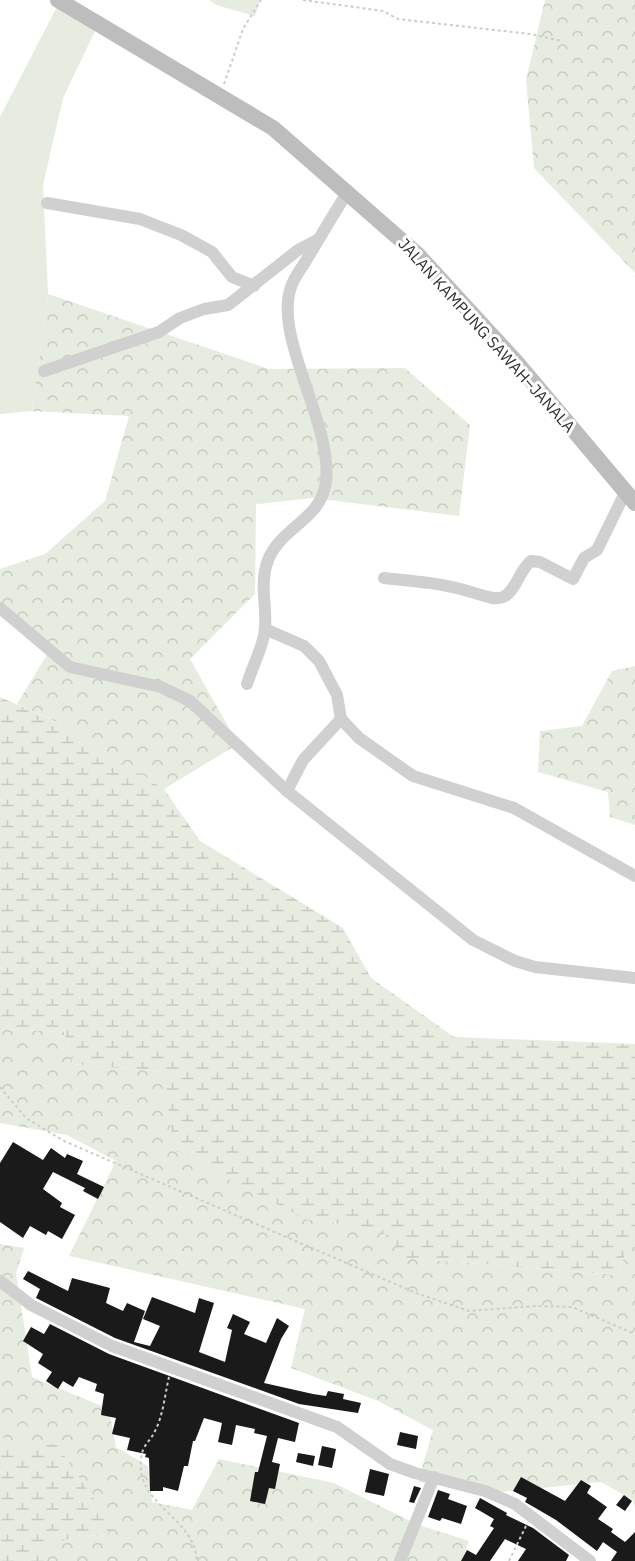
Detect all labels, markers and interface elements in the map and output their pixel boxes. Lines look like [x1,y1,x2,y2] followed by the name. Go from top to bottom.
[394,234,580,436] street label: JALAN KAMPUNG SAWAH–JANALA

